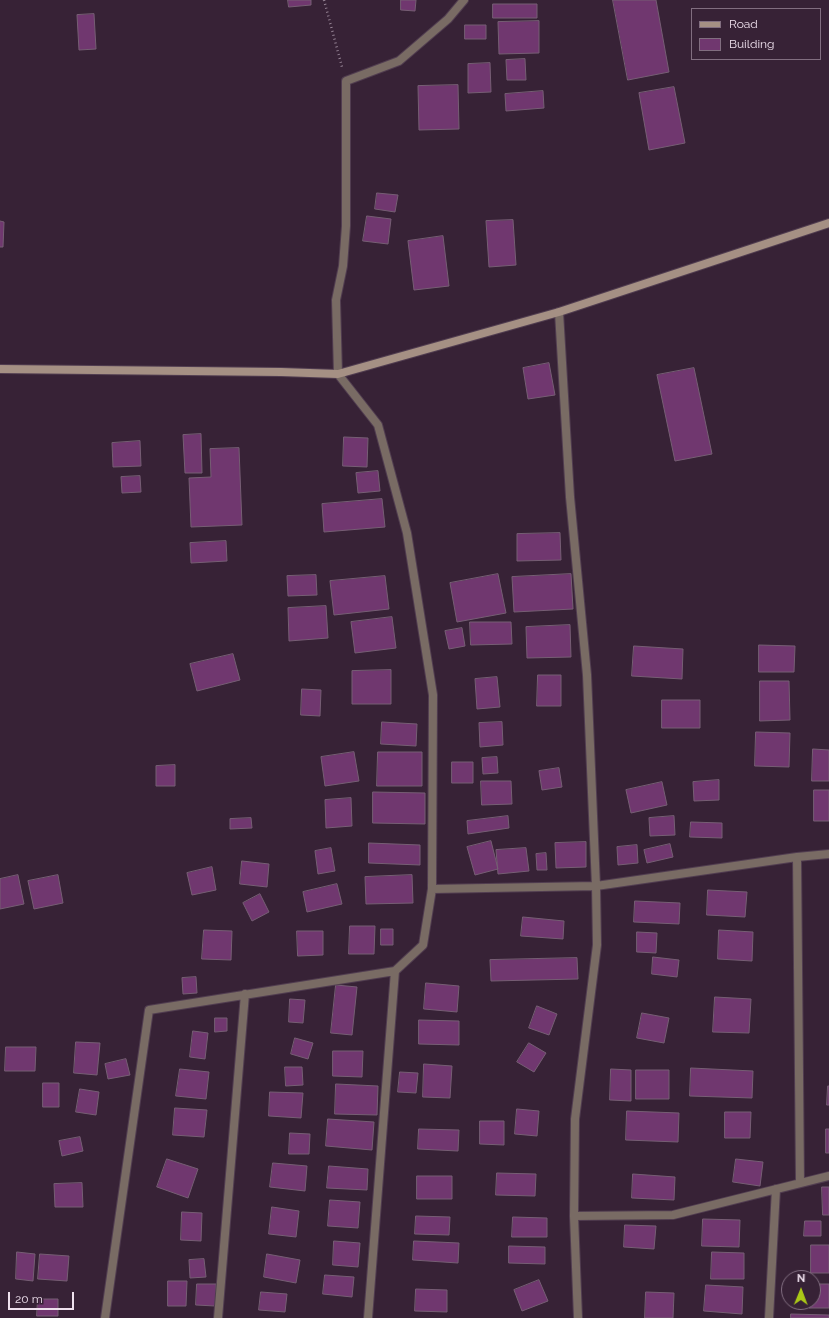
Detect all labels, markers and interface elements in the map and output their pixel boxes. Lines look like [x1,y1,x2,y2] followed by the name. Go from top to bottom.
[691,8,821,60] legend
[729,17,758,31] text: Road
[729,37,775,51] text: Building
[781,1270,821,1310] north arrow
[797,1272,806,1285] text: N
[10,1284,76,1310] scale bar
[15,1292,43,1306] text: 20 m

